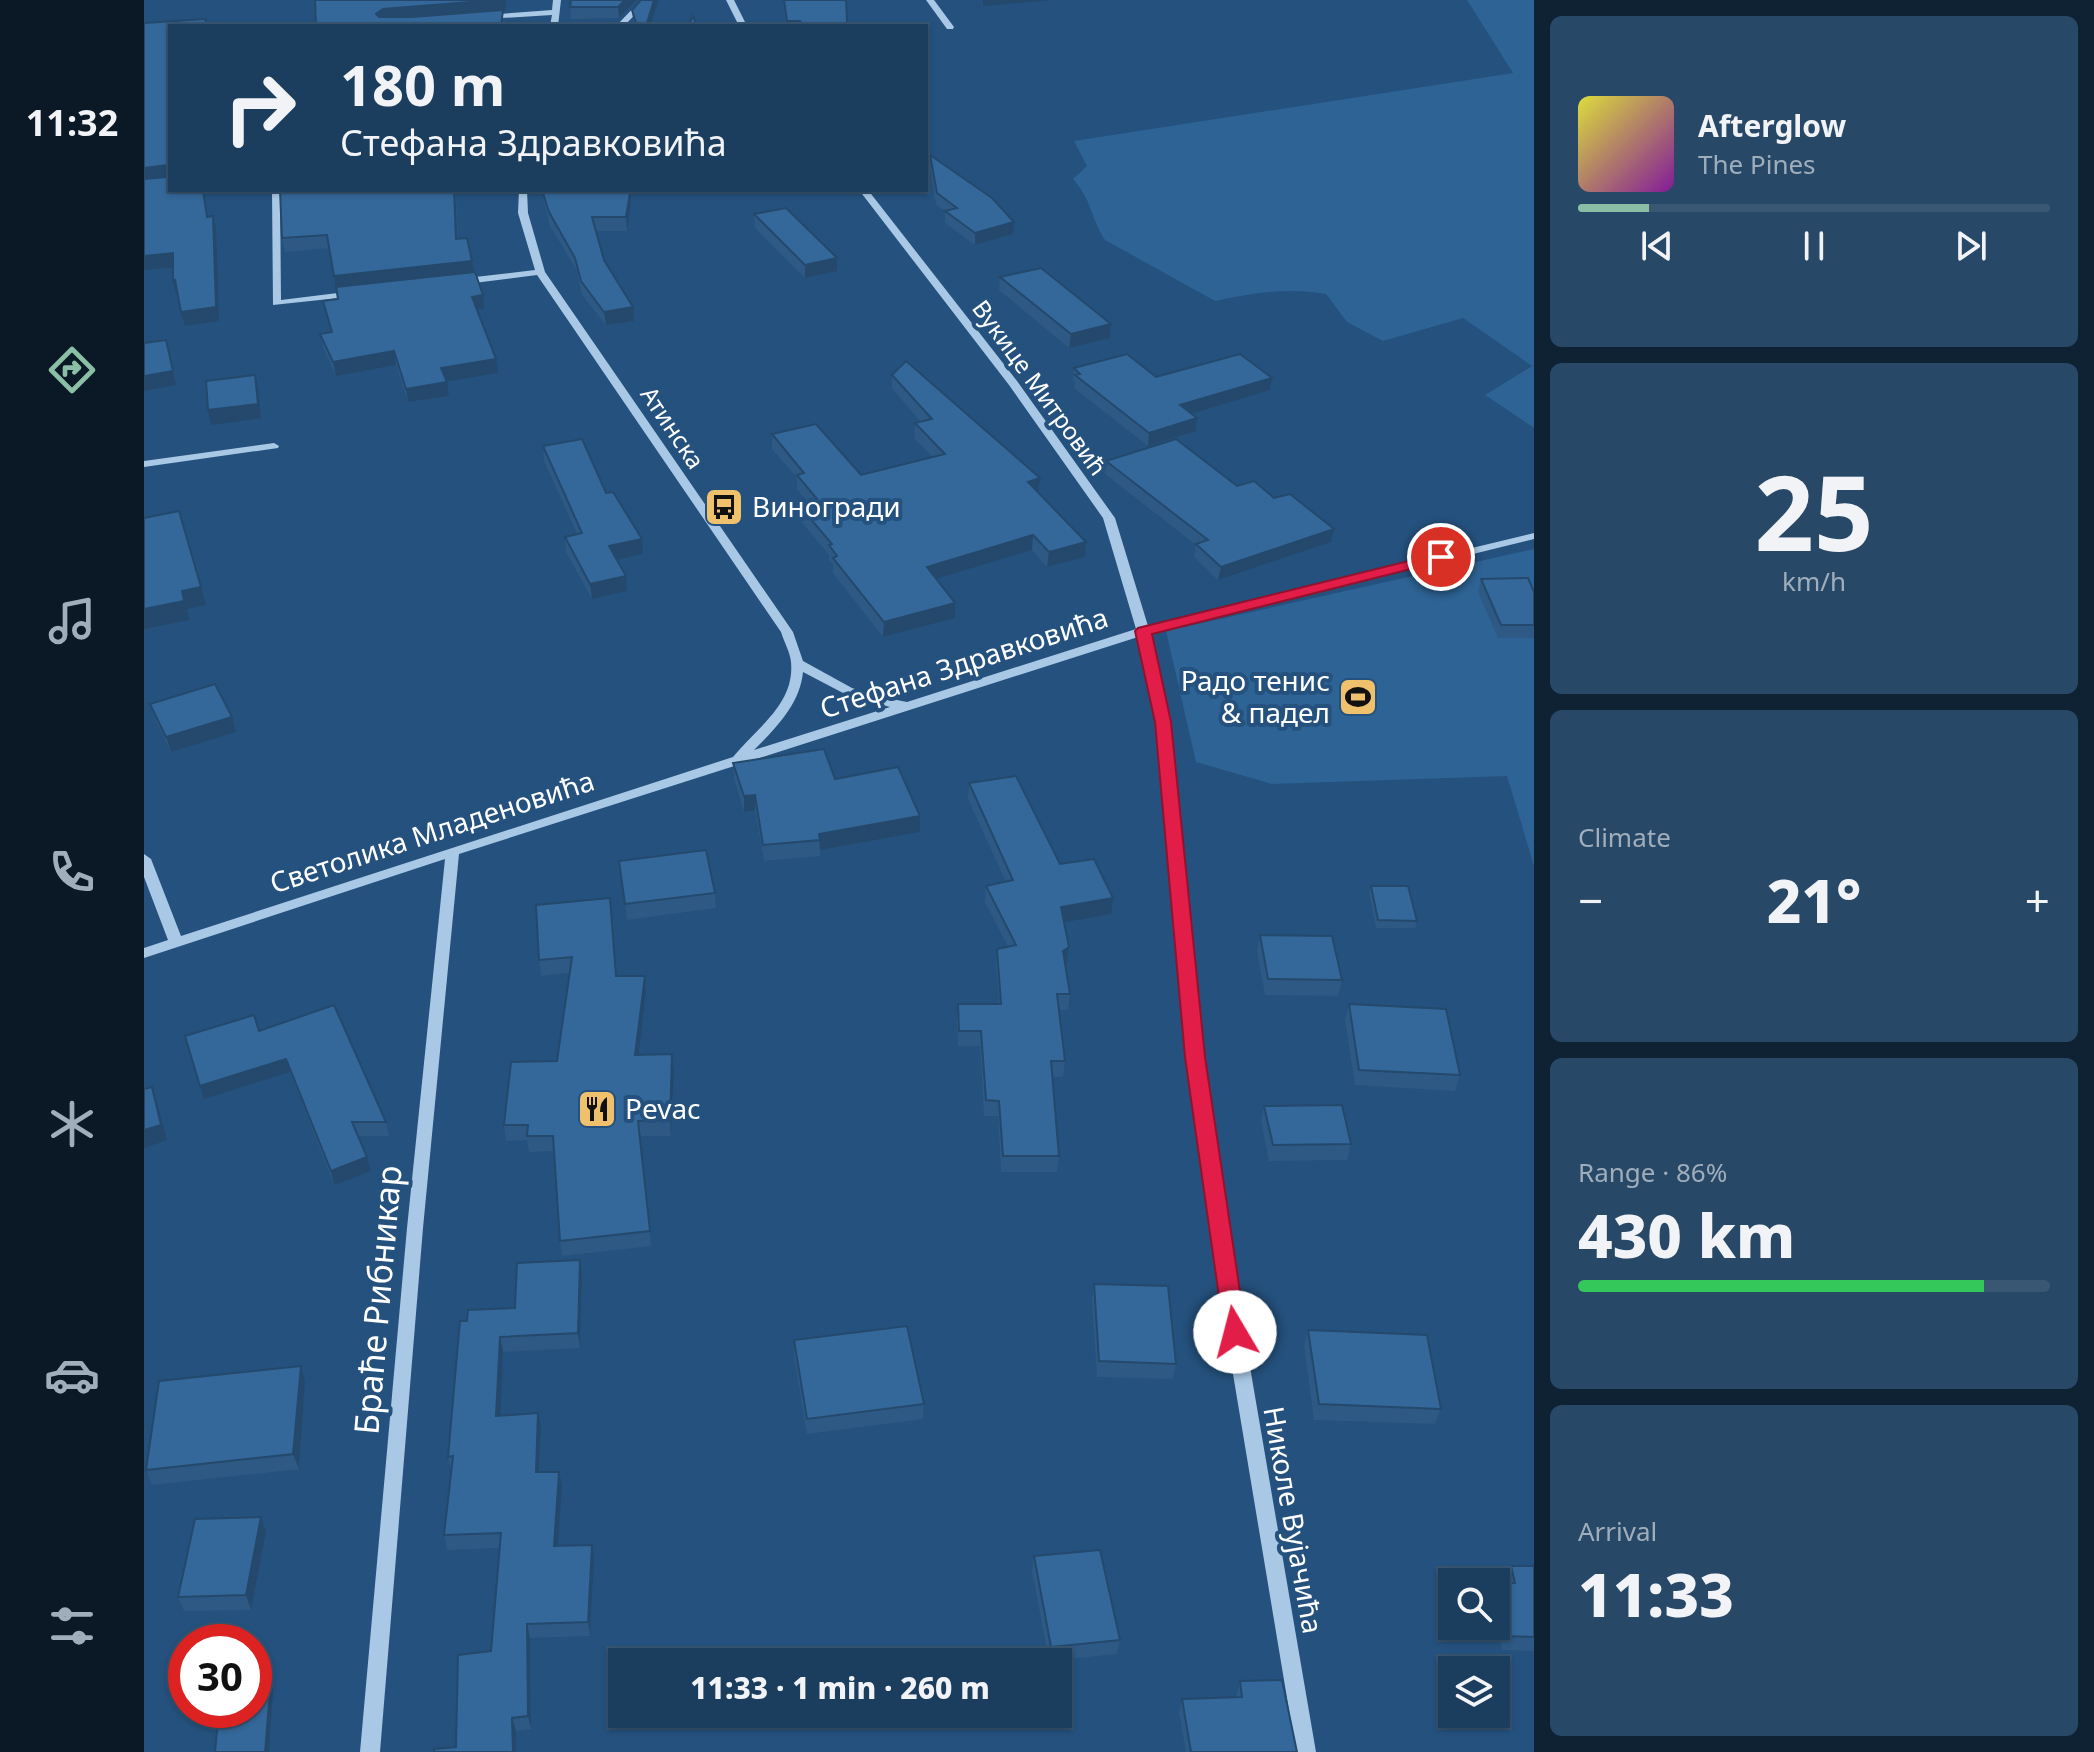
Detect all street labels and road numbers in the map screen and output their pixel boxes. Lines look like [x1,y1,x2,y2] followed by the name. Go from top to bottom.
[965,293,1115,482] street label: Вукице Митровић
[634,379,713,475] street label: Атинска
[815,598,1113,727] street label: Стефана Здравковића
[265,761,599,901] street label: Светолика Младеновића
[342,1163,412,1436] street label: Браће Рибникар
[1255,1403,1333,1636] street label: Николе Вујачића

